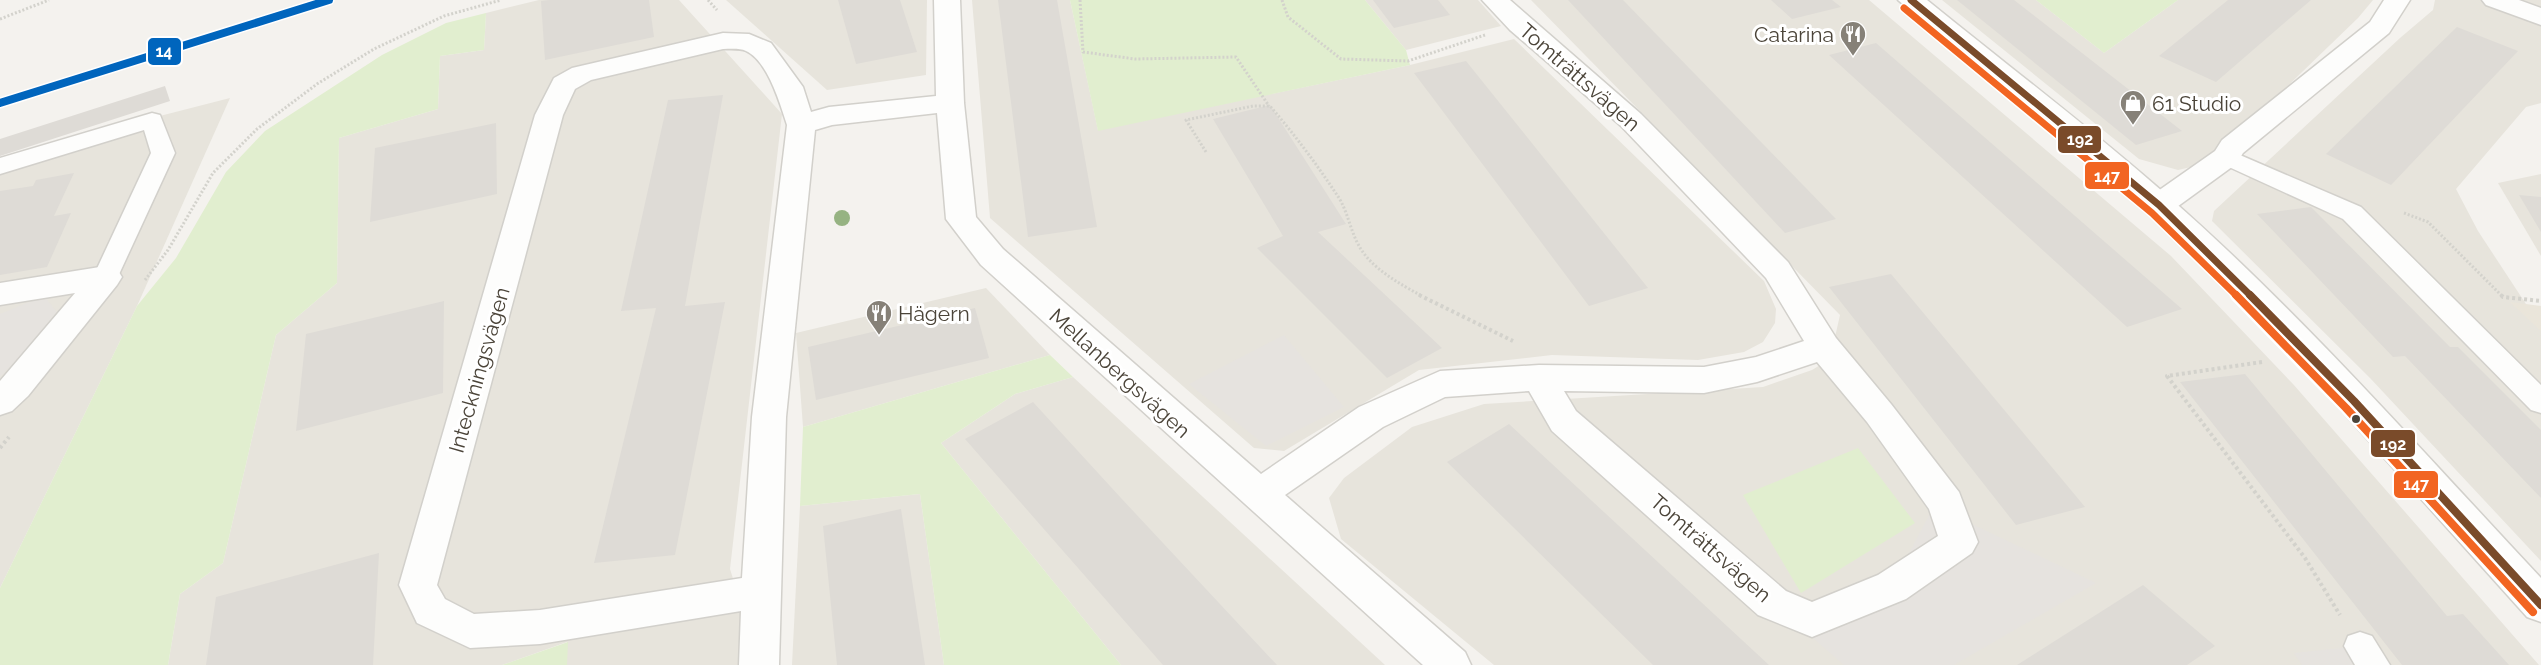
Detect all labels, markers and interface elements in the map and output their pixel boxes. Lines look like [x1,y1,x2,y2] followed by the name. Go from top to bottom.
[1515,18,1645,136] street label: Tomträttsvägen
[1838,19,1868,57] restaurant icon: Catarina
[1754,22,1834,47] place label: Catarina
[147,37,182,66] line badge: 14
[155,42,173,61] text: 14
[2118,88,2148,126] shop icon: 61 Studio
[2152,91,2241,116] place label: 61 Studio
[2057,125,2102,154] line badge: 192
[2067,130,2093,149] text: 192
[2084,161,2130,190] line badge: 147
[2094,167,2120,186] text: 147
[443,284,515,456] street label: Inteckningsvägen
[864,298,894,336] restaurant icon: Hägern
[898,301,970,326] place label: Hägern
[1044,303,1196,443] street label: Mellanbergsvägen
[2350,413,2362,425] unlabelled marker
[2370,429,2416,458] line badge: 192
[2380,435,2406,454] text: 192
[2393,470,2439,499] line badge: 147
[2403,475,2429,494] text: 147
[1646,489,1776,607] street label: Tomträttsvägen

